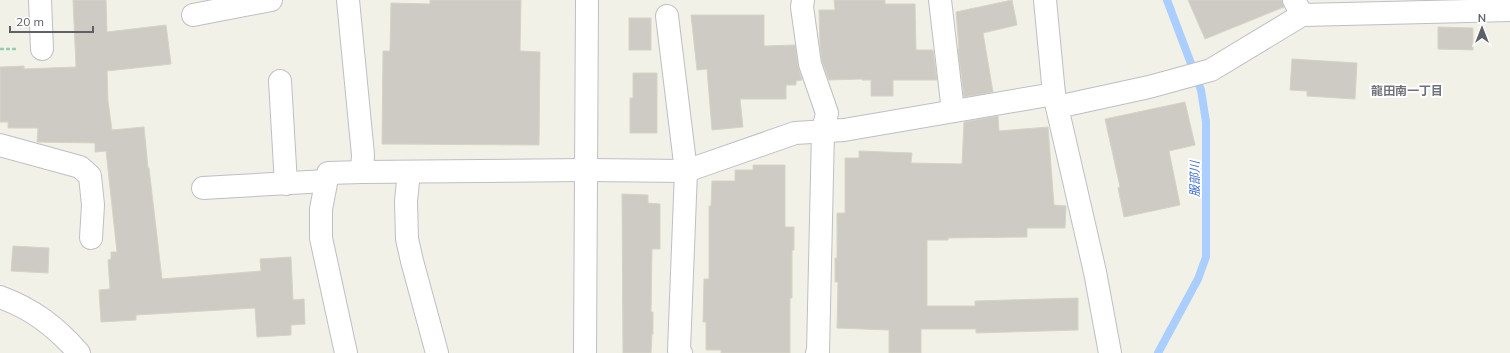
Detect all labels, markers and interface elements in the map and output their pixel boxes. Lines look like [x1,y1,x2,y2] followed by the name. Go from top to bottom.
[10,8,93,34] scale bar
[1462,8,1502,48] north arrow
[1478,11,1486,25] text: N
[16,14,44,29] text: 20 m
[1371,83,1443,98] district label: 龍田南一丁目
[1187,159,1202,197] water label: 服部川

